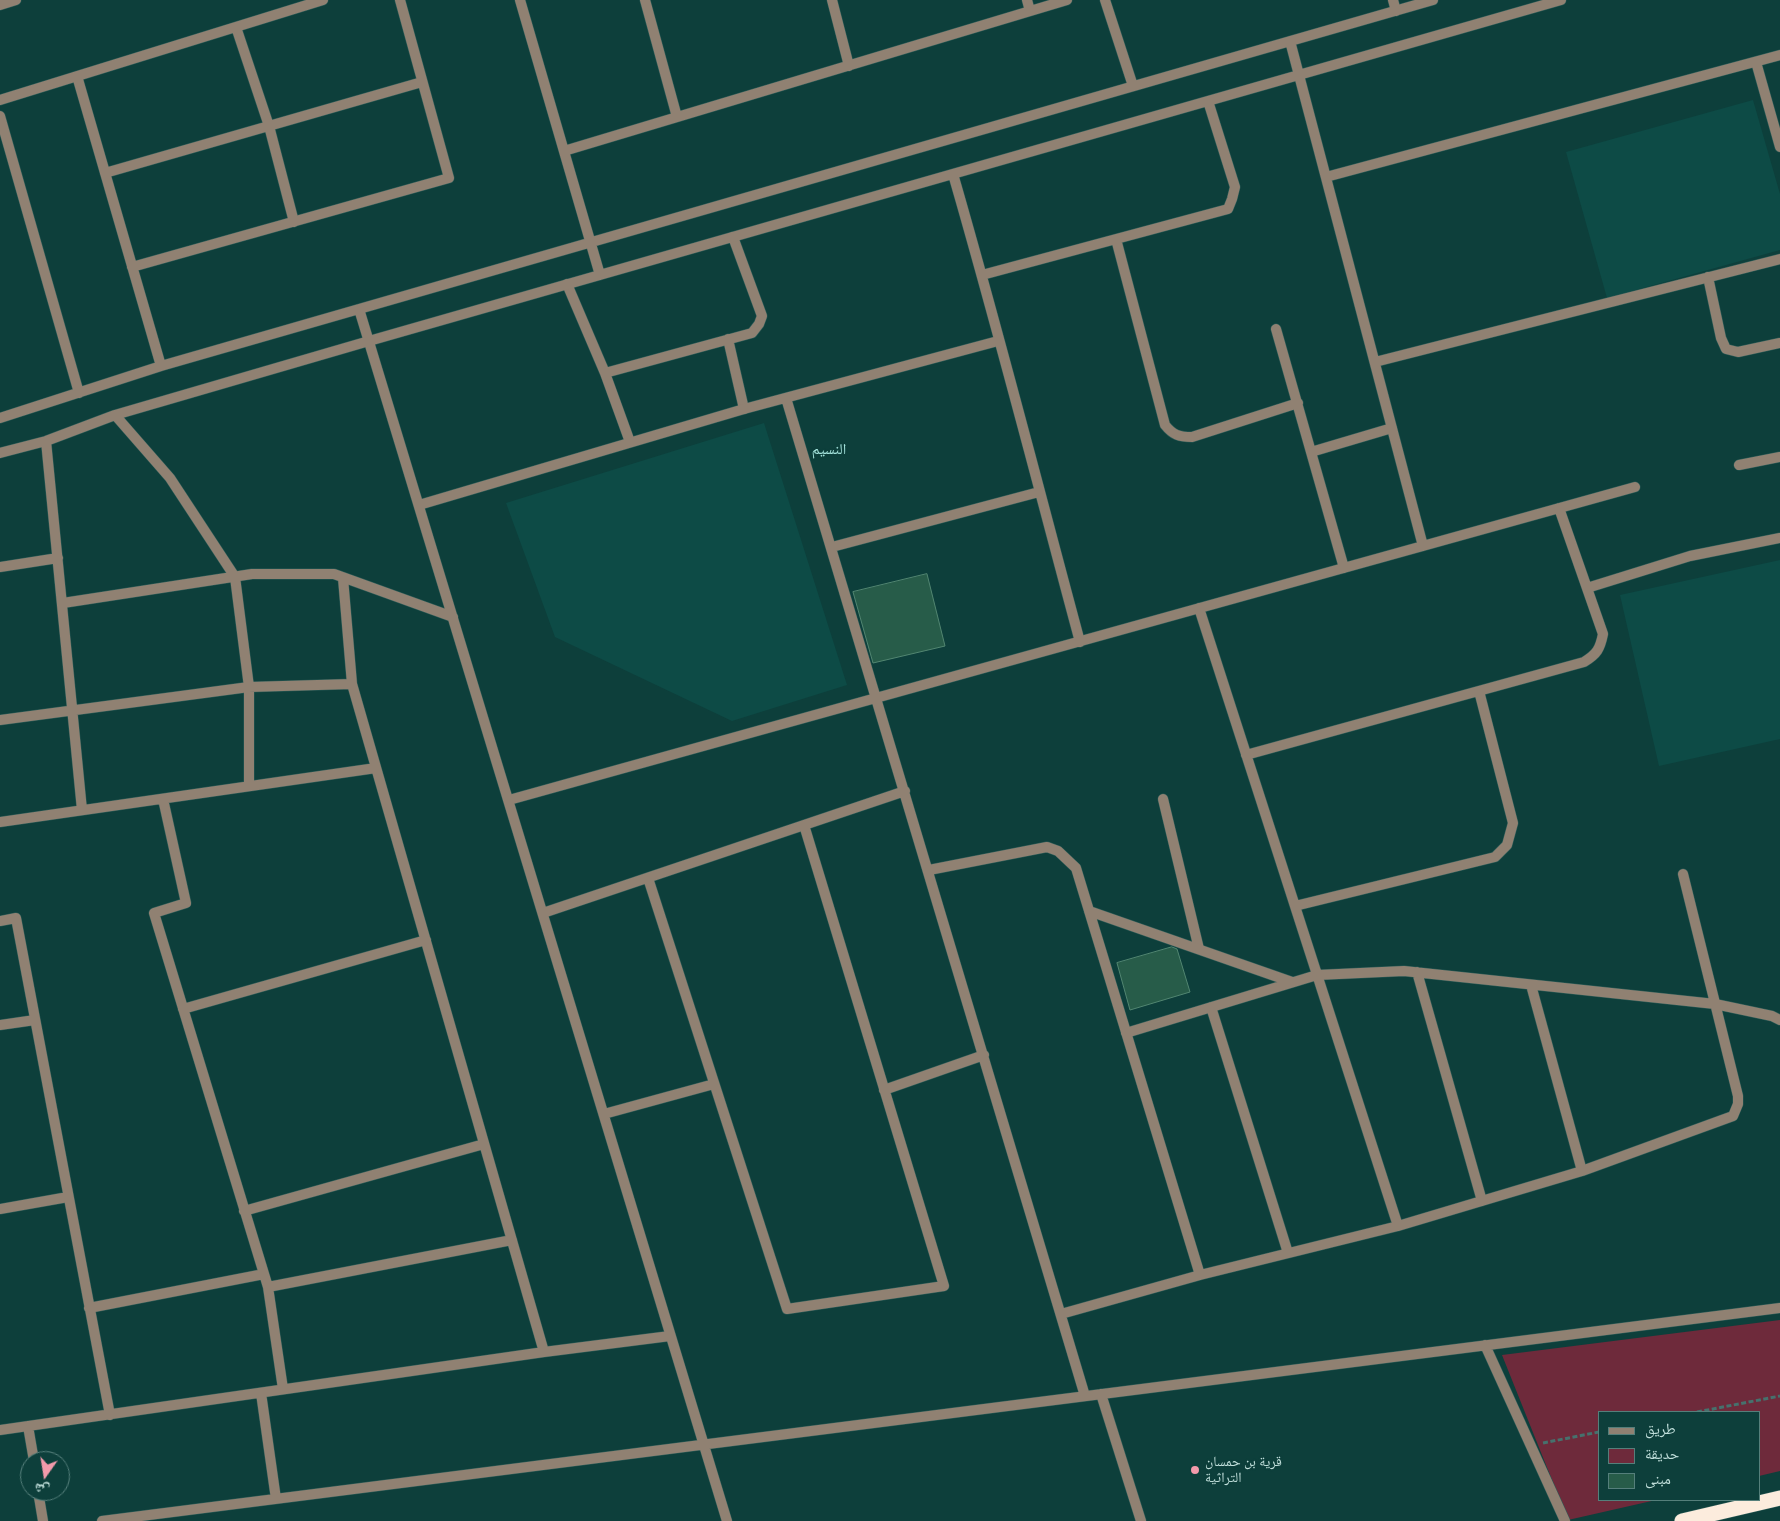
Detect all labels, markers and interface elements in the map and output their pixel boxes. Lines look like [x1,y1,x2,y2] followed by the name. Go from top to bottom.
[812,441,846,459] district label: النسيم
[1598,1411,1760,1501] legend
[1645,1418,1676,1439] text: طريق
[1645,1443,1679,1464] text: حديقة
[20,1451,70,1501] north arrow
[1205,1454,1282,1486] place label: قرية بن حمسان التراثية
[1189,1464,1201,1476] marker: قرية بن حمسان التراثية
[1645,1468,1671,1489] text: مبنى
[33,1479,51,1500] text: ش

